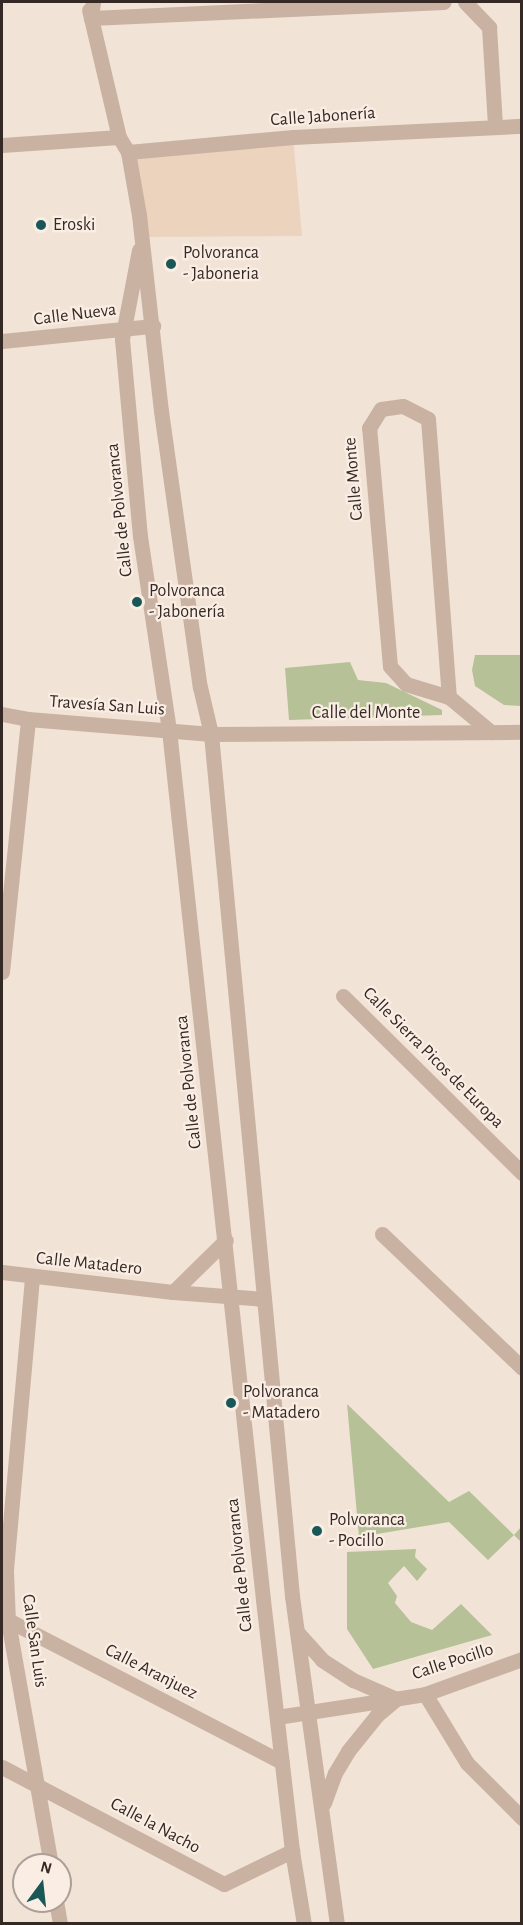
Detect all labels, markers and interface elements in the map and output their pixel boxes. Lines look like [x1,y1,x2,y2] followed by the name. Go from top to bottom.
[270,103,376,131] street label: Calle Jabonería
[53,214,95,236] place label: Eroski
[34,218,48,232] marker: Eroski
[183,243,259,286] place label: Polvoranca - Jaboneria
[164,257,178,271] marker: Polvoranca - Jaboneria
[32,299,118,331] street label: Calle Nueva
[340,437,368,521] street label: Calle Monte
[102,442,138,578] street label: Calle de Polvoranca
[149,581,225,624] place label: Polvoranca - Jabonería
[130,595,144,609] marker: Polvoranca - Jabonería
[49,691,165,721] street label: Travesía San Luis
[312,702,420,724] street label: Calle del Monte
[358,983,508,1133] street label: Calle Sierra Picos de Europa
[171,1014,207,1150] street label: Calle de Polvoranca
[35,1248,143,1280] street label: Calle Matadero
[243,1382,320,1424] place label: Polvoranca - Matadero
[224,1396,238,1410] marker: Polvoranca - Matadero
[222,1497,258,1633] street label: Calle de Polvoranca
[329,1510,405,1552] place label: Polvoranca - Pocillo
[310,1524,324,1538] marker: Polvoranca - Pocillo
[17,1593,51,1689] street label: Calle San Luis
[410,1639,496,1685] street label: Calle Pocillo
[101,1640,201,1704] street label: Calle Aranjuez
[106,1793,204,1859] street label: Calle la Nacho
[12,1853,72,1913] north arrow
[39,1858,54,1877] text: N

